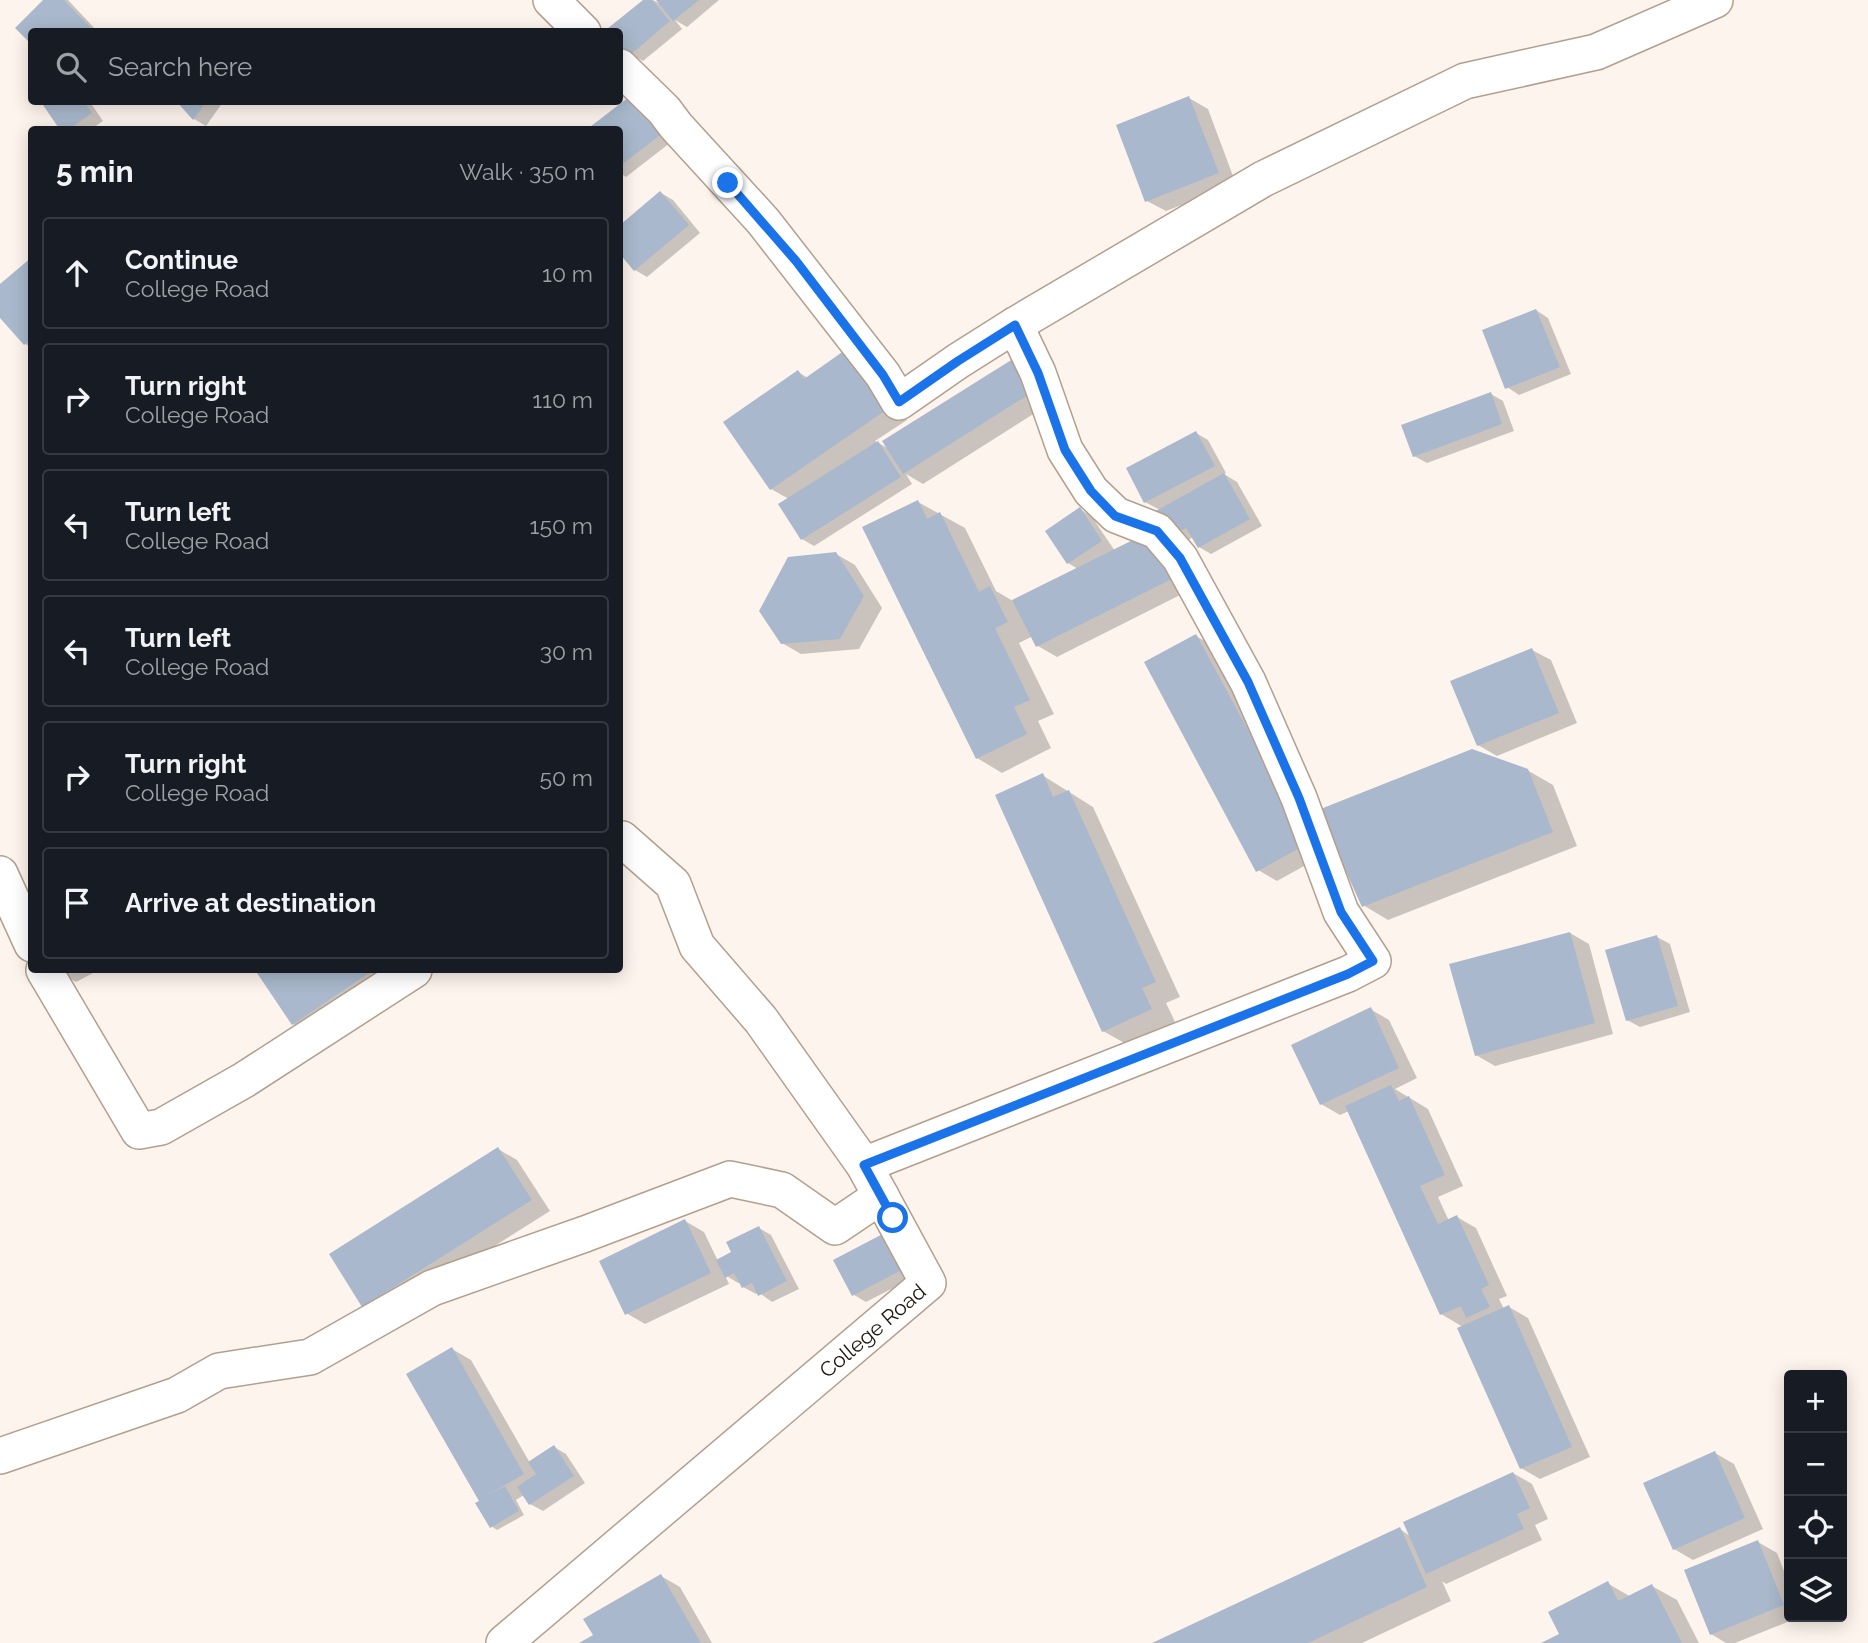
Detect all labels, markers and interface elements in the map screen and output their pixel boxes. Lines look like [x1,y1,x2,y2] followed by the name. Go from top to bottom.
[28,28,623,105] search box
[52,48,90,86] icon: search
[108,52,252,82] text: Search here
[56,154,134,189] text: 5 min
[459,158,595,185] text: Walk · 350 m
[712,167,743,198] route end
[125,245,238,275] text: Continue
[58,254,96,292] icon: ahead
[542,260,593,287] text: 10 m
[125,275,269,302] text: College Road
[125,371,246,401] text: Turn right
[58,380,96,418] icon: right
[532,386,593,413] text: 110 m
[125,401,269,428] text: College Road
[125,497,231,527] text: Turn left
[58,506,96,544] icon: left
[530,512,593,539] text: 150 m
[125,527,269,554] text: College Road
[125,623,231,653] text: Turn left
[58,632,96,670] icon: left
[540,638,593,665] text: 30 m
[125,653,269,680] text: College Road
[125,749,246,779] text: Turn right
[58,758,96,796] icon: right
[539,764,593,791] text: 50 m
[125,779,269,806] text: College Road
[58,884,96,922] icon: arrive
[125,888,376,918] text: Arrive at destination
[877,1202,908,1233] route start
[814,1278,930,1383] street label: College Road
[1784,1370,1847,1622] map controls
[1784,1370,1847,1433] button: +
[1784,1433,1847,1496] button: −
[1784,1496,1847,1559] button: locate
[1784,1559,1847,1622] button: layers

